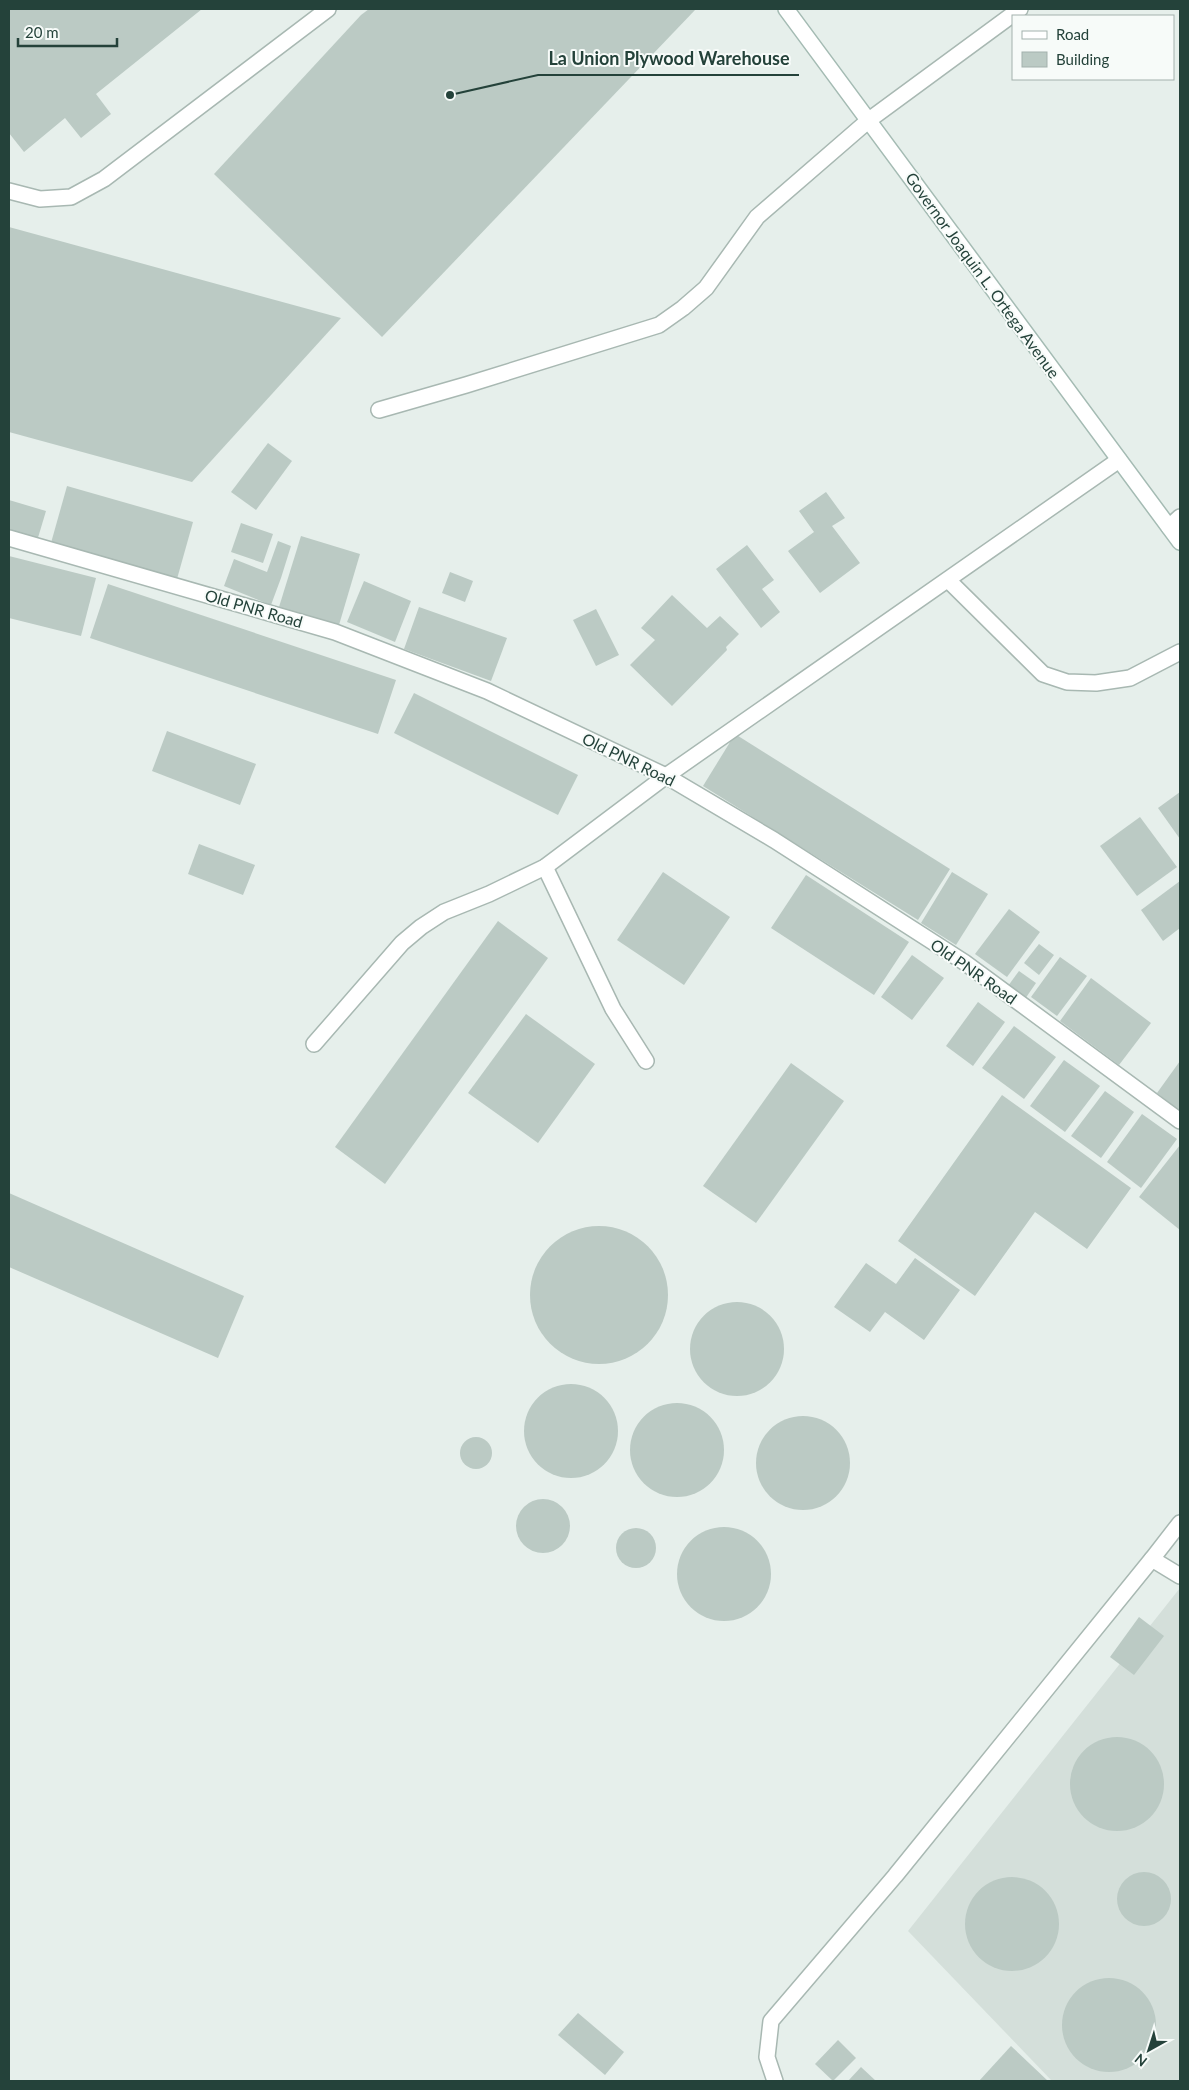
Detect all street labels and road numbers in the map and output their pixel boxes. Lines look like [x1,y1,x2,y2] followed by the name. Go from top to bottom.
[902,168,1064,382] street label: Governor Joaquin L. Ortega Avenue
[203,585,305,631] street label: Old PNR Road
[579,728,679,790] street label: Old PNR Road
[927,934,1021,1008] street label: Old PNR Road

